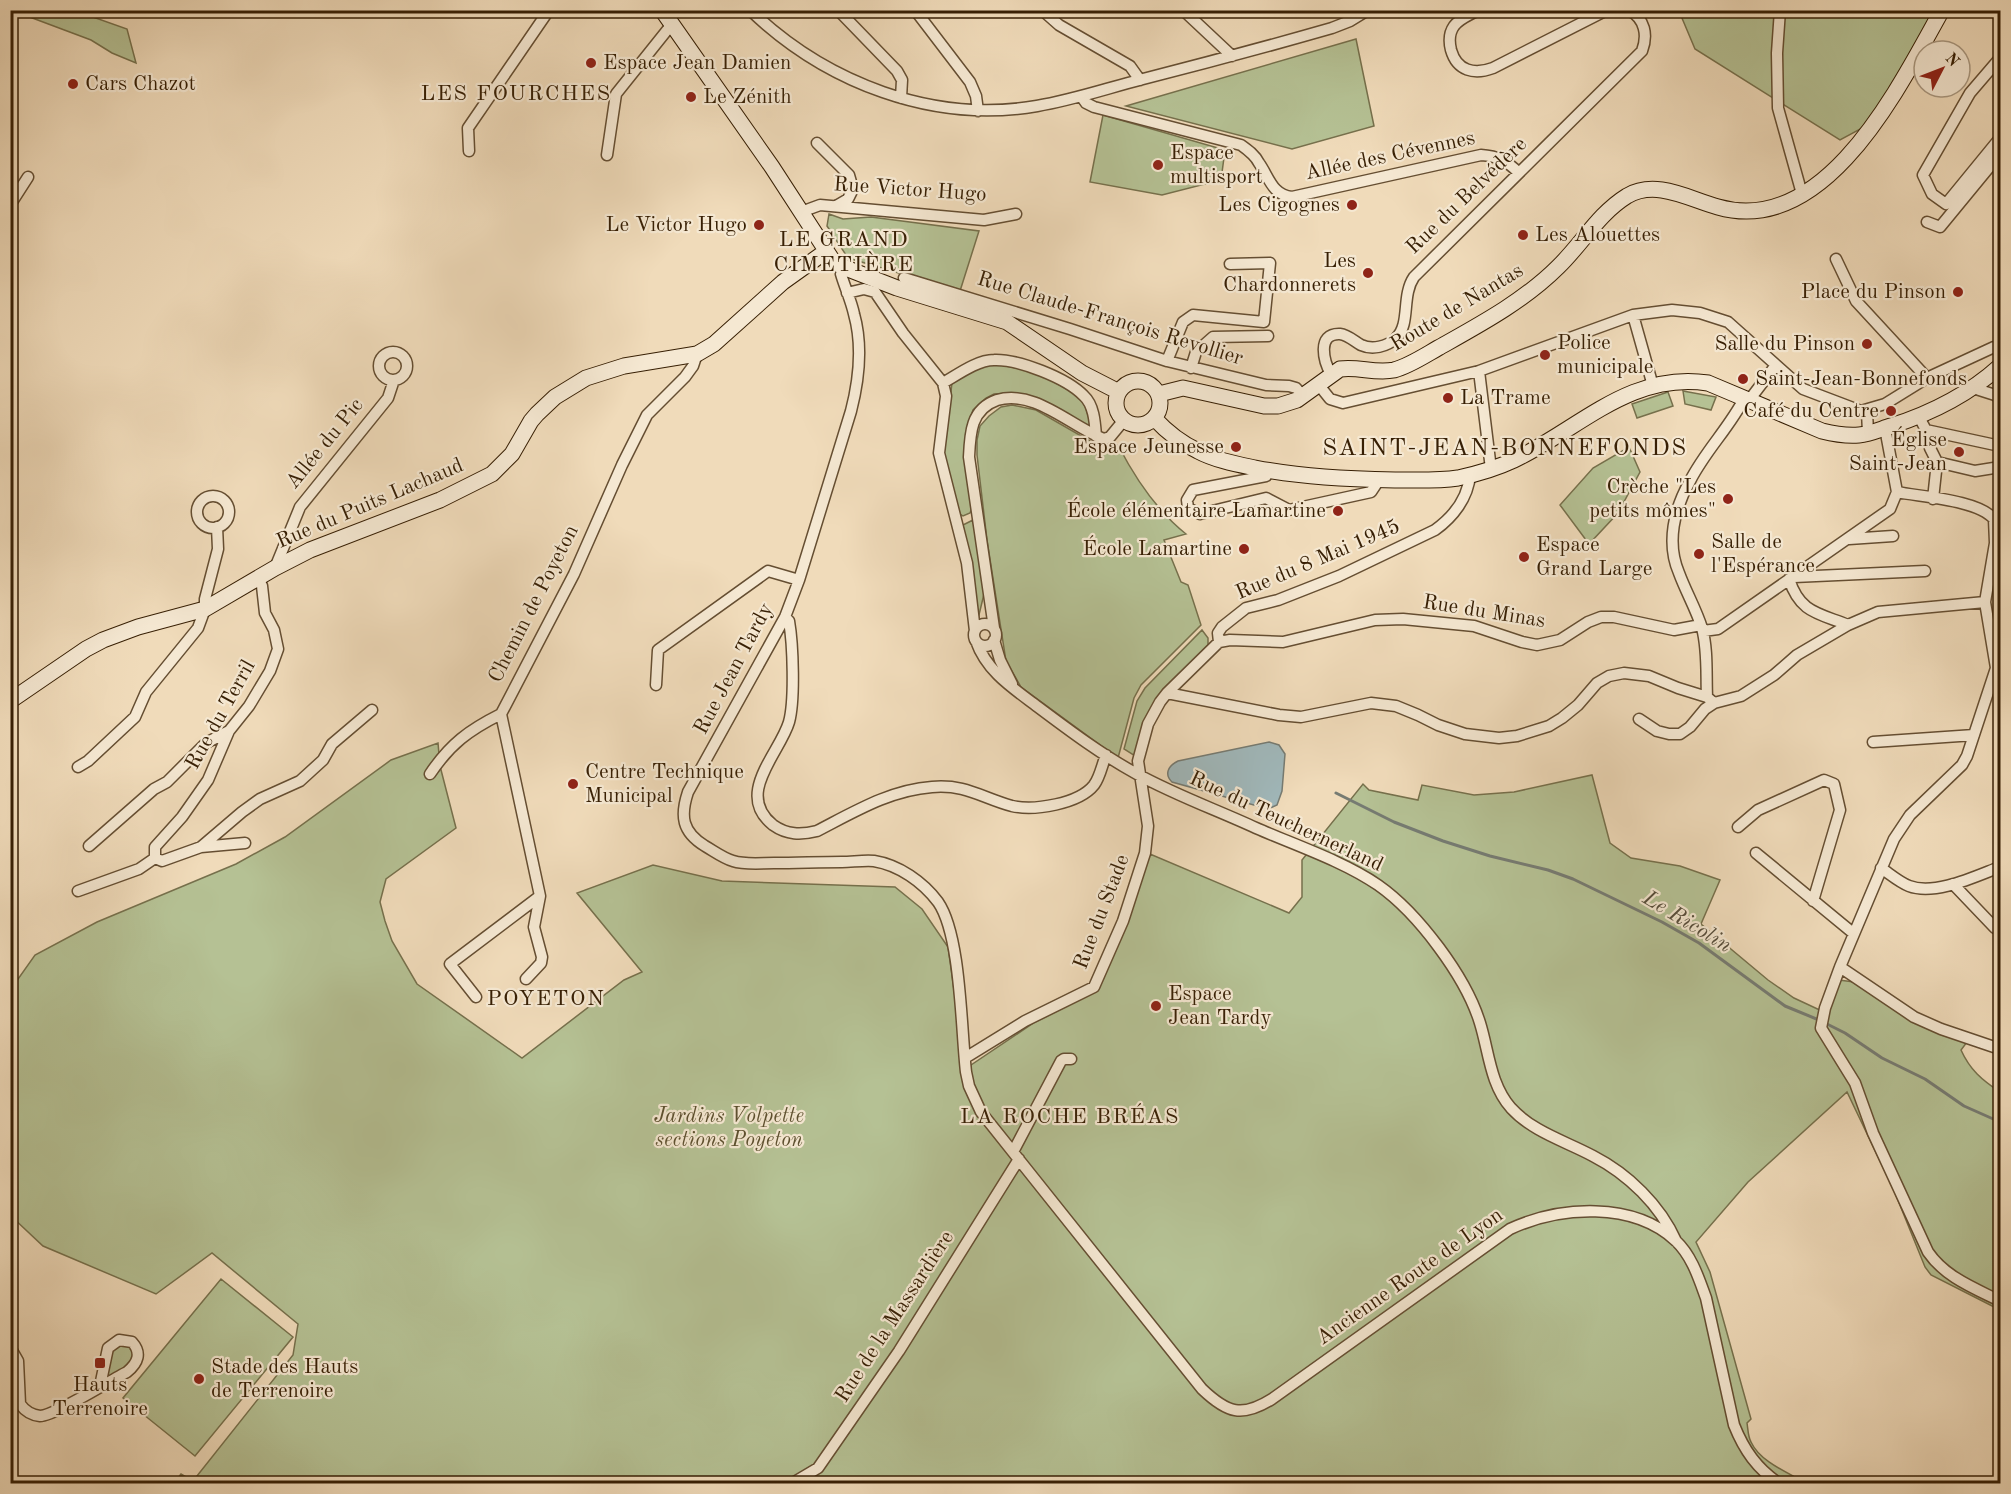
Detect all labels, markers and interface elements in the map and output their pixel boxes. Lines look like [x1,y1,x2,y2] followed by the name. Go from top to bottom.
[1912,39,1972,99] north arrow
[1942,50,1962,71] text: N
[603,53,791,74] place label: Espace Jean Damien
[584,56,598,70] marker: Espace Jean Damien
[85,74,196,95] place label: Cars Chazot
[66,77,80,91] marker: Cars Chazot
[420,83,612,105] district label: LES FOURCHES
[703,87,792,108] place label: Le Zénith
[684,90,698,104] marker: Le Zénith
[1303,128,1477,184] street label: Allée des Cévennes
[1403,133,1531,259] street label: Rue du Belvédère
[1170,143,1263,188] place label: Espace multisport
[1151,158,1165,172] marker: Espace multisport
[833,174,987,206] street label: Rue Victor Hugo
[1218,195,1340,216] place label: Les Cigognes
[1345,198,1359,212] marker: Les Cigognes
[606,215,747,236] place label: Le Victor Hugo
[752,218,766,232] marker: Le Victor Hugo
[1535,225,1660,246] place label: Les Alouettes
[1516,228,1530,242] marker: Les Alouettes
[773,229,915,276] district label: LE GRAND CIMETIÈRE
[1223,251,1356,296] place label: Les Chardonnerets
[1387,260,1527,356] street label: Route de Nantas
[1361,266,1375,280] marker: Les Chardonnerets
[975,268,1246,370] street label: Rue Claude-François Revollier
[1801,282,1946,303] place label: Place du Pinson
[1951,285,1965,299] marker: Place du Pinson
[1557,333,1653,378] place label: Police municipale
[1715,334,1855,355] place label: Salle du Pinson
[1860,337,1874,351] marker: Salle du Pinson
[1538,348,1552,362] marker: Police municipale
[1755,369,1967,390] place label: Saint-Jean-Bonnefonds
[1736,372,1750,386] marker: Saint-Jean-Bonnefonds
[1460,388,1551,409] place label: La Trame
[1441,391,1455,405] marker: La Trame
[282,395,368,493] street label: Allée du Pic
[1743,401,1879,422] place label: Café du Centre
[1884,404,1898,418] marker: Café du Centre
[1849,426,1947,475] place label: Église Saint-Jean
[1073,437,1224,458] place label: Espace Jeunesse
[1322,437,1688,461] district label: SAINT-JEAN-BONNEFONDS
[1229,440,1243,454] marker: Espace Jeunesse
[1952,445,1966,459] marker: Église Saint-Jean
[273,455,467,553] street label: Rue du Puits Lachaud
[1589,477,1716,522] place label: Crèche "Les petits mômes"
[1721,492,1735,506] marker: Crèche "Les petits mômes"
[1066,497,1326,522] place label: École élémentaire Lamartine
[1331,504,1345,518] marker: École élémentaire Lamartine
[1233,516,1403,604] street label: Rue du 8 Mai 1945
[485,522,583,686] street label: Chemin de Poyeton
[1711,532,1815,577] place label: Salle de l'Espérance
[1083,535,1232,560] place label: École Lamartine
[1536,535,1652,580] place label: Espace Grand Large
[1237,542,1251,556] marker: École Lamartine
[1692,547,1706,561] marker: Salle de l'Espérance
[1517,550,1531,564] marker: Espace Grand Large
[1421,592,1547,632] street label: Rue du Minas
[691,600,777,738] street label: Rue Jean Tardy
[182,656,260,773] street label: Rue du Terril
[585,762,744,807] place label: Centre Technique Municipal
[1186,768,1386,876] street label: Rue du Teuchernerland
[566,777,580,791] marker: Centre Technique Municipal
[1070,852,1134,972] street label: Rue du Stade
[1638,887,1736,957] water label: Le Ricolin
[1168,984,1272,1029] place label: Espace Jean Tardy
[487,988,605,1010] district label: POYETON
[1149,999,1163,1013] marker: Espace Jean Tardy
[960,1103,1180,1128] district label: LA ROCHE BRÉAS
[654,1106,804,1151] park label: Jardins Volpette sections Poyeton
[1313,1205,1507,1349] street label: Ancienne Route de Lyon
[832,1227,958,1407] street label: Rue de la Massardière
[93,1356,107,1370] marker: Hauts Terrenoire
[211,1357,358,1402] place label: Stade des Hauts de Terrenoire
[192,1372,206,1386] marker: Stade des Hauts de Terrenoire
[52,1375,148,1420] place label: Hauts Terrenoire

